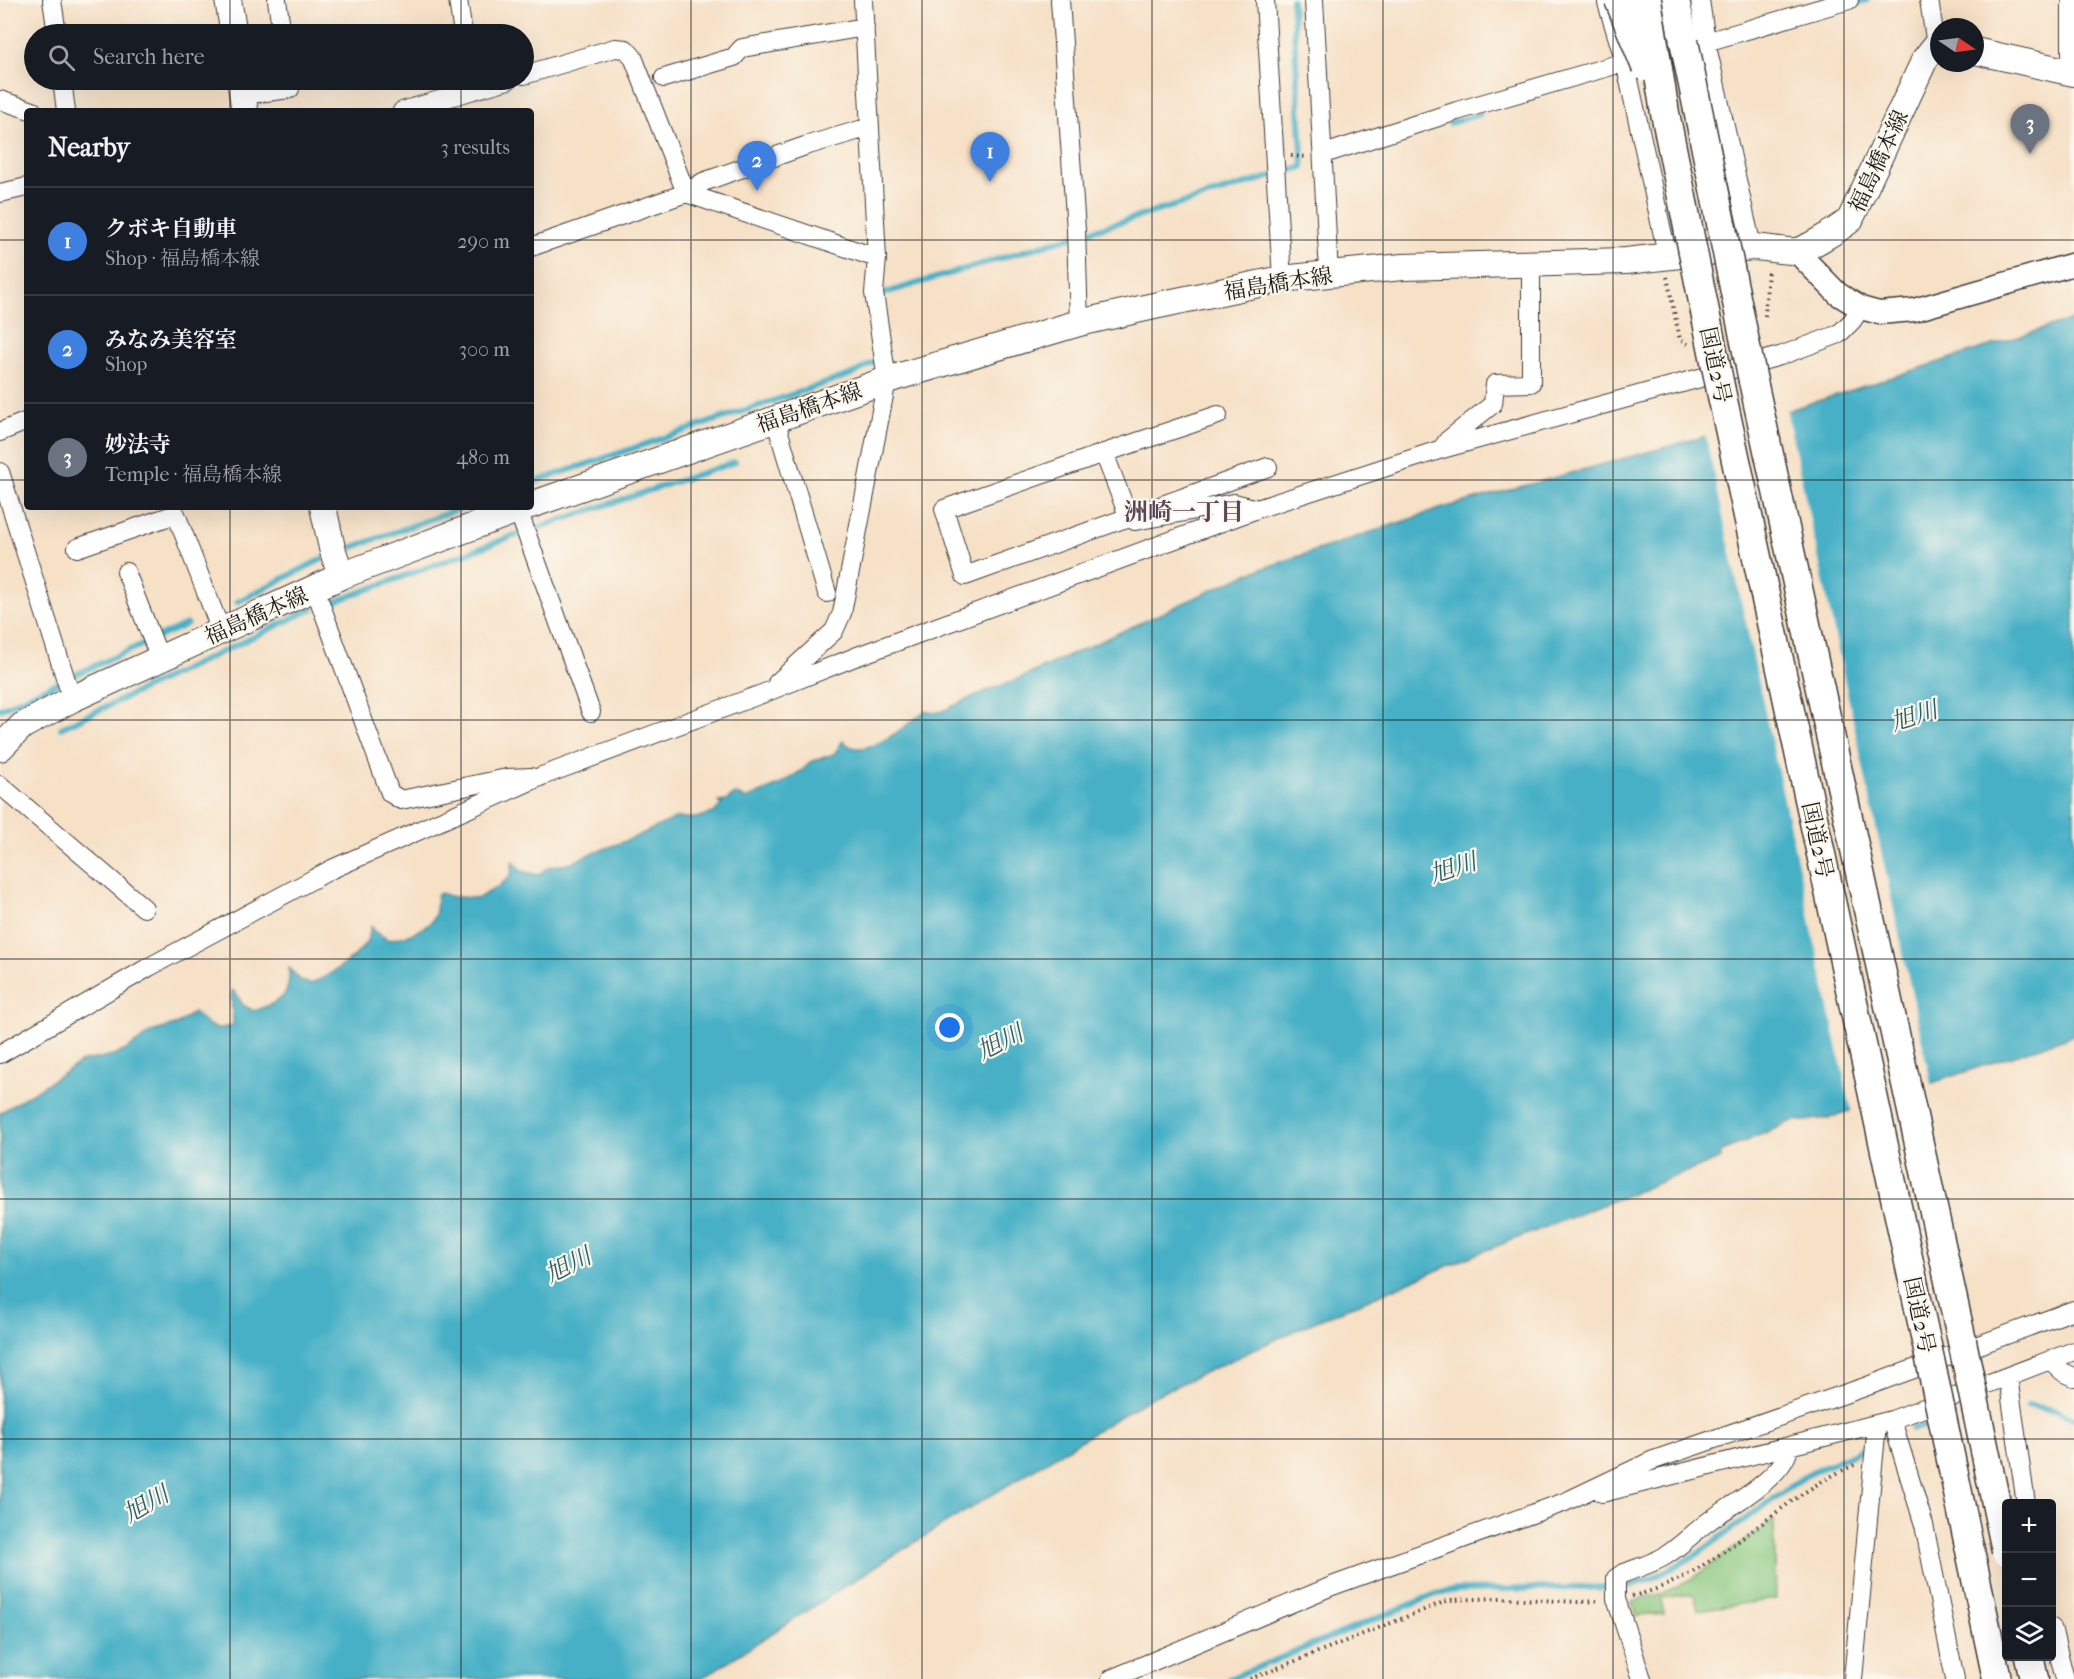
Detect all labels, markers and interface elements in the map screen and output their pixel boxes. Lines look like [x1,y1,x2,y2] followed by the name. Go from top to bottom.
[1930,18,1984,72] north arrow
[24,24,534,90] search box
[45,41,78,74] icon: search
[93,44,205,70] text: Search here
[2010,104,2050,154] pin: 3
[1844,106,1914,217] street label: 福島橋本線
[48,132,130,163] text: Nearby
[970,132,1010,182] pin: 1
[441,136,510,159] text: 3 results
[738,142,777,191] pin: 2
[105,216,237,242] text: クボキ自動車
[64,230,71,253] text: 1
[457,230,510,253] text: 290 m
[105,247,260,270] text: Shop · 福島橋本線
[1222,263,1335,305] street label: 福島橋本線
[1694,325,1736,406] street label: 国道2号
[105,327,237,353] text: みなみ美容室
[62,338,73,361] text: 2
[459,338,510,361] text: 300 m
[105,353,147,376] text: Shop
[753,378,866,438] street label: 福島橋本線
[105,432,171,458] text: 妙法寺
[63,446,72,469] text: 3
[456,446,510,469] text: 480 m
[105,463,282,486] text: Temple · 福島橋本線
[1124,498,1244,526] district label: 洲崎一丁目
[201,582,312,650] street label: 福島橋本線
[1887,694,1944,737] water label: 旭川
[1796,800,1838,881] street label: 国道2号
[1426,846,1483,889] water label: 旭川
[935,1013,964,1042] your location
[972,1017,1030,1065] water label: 旭川
[540,1240,598,1288] water label: 旭川
[1898,1275,1940,1356] street label: 国道2号
[118,1478,176,1528] water label: 旭川
[2002,1499,2056,1661] map controls
[2002,1499,2056,1553] button: +
[2002,1553,2056,1607] button: −
[2002,1607,2056,1661] button: layers

